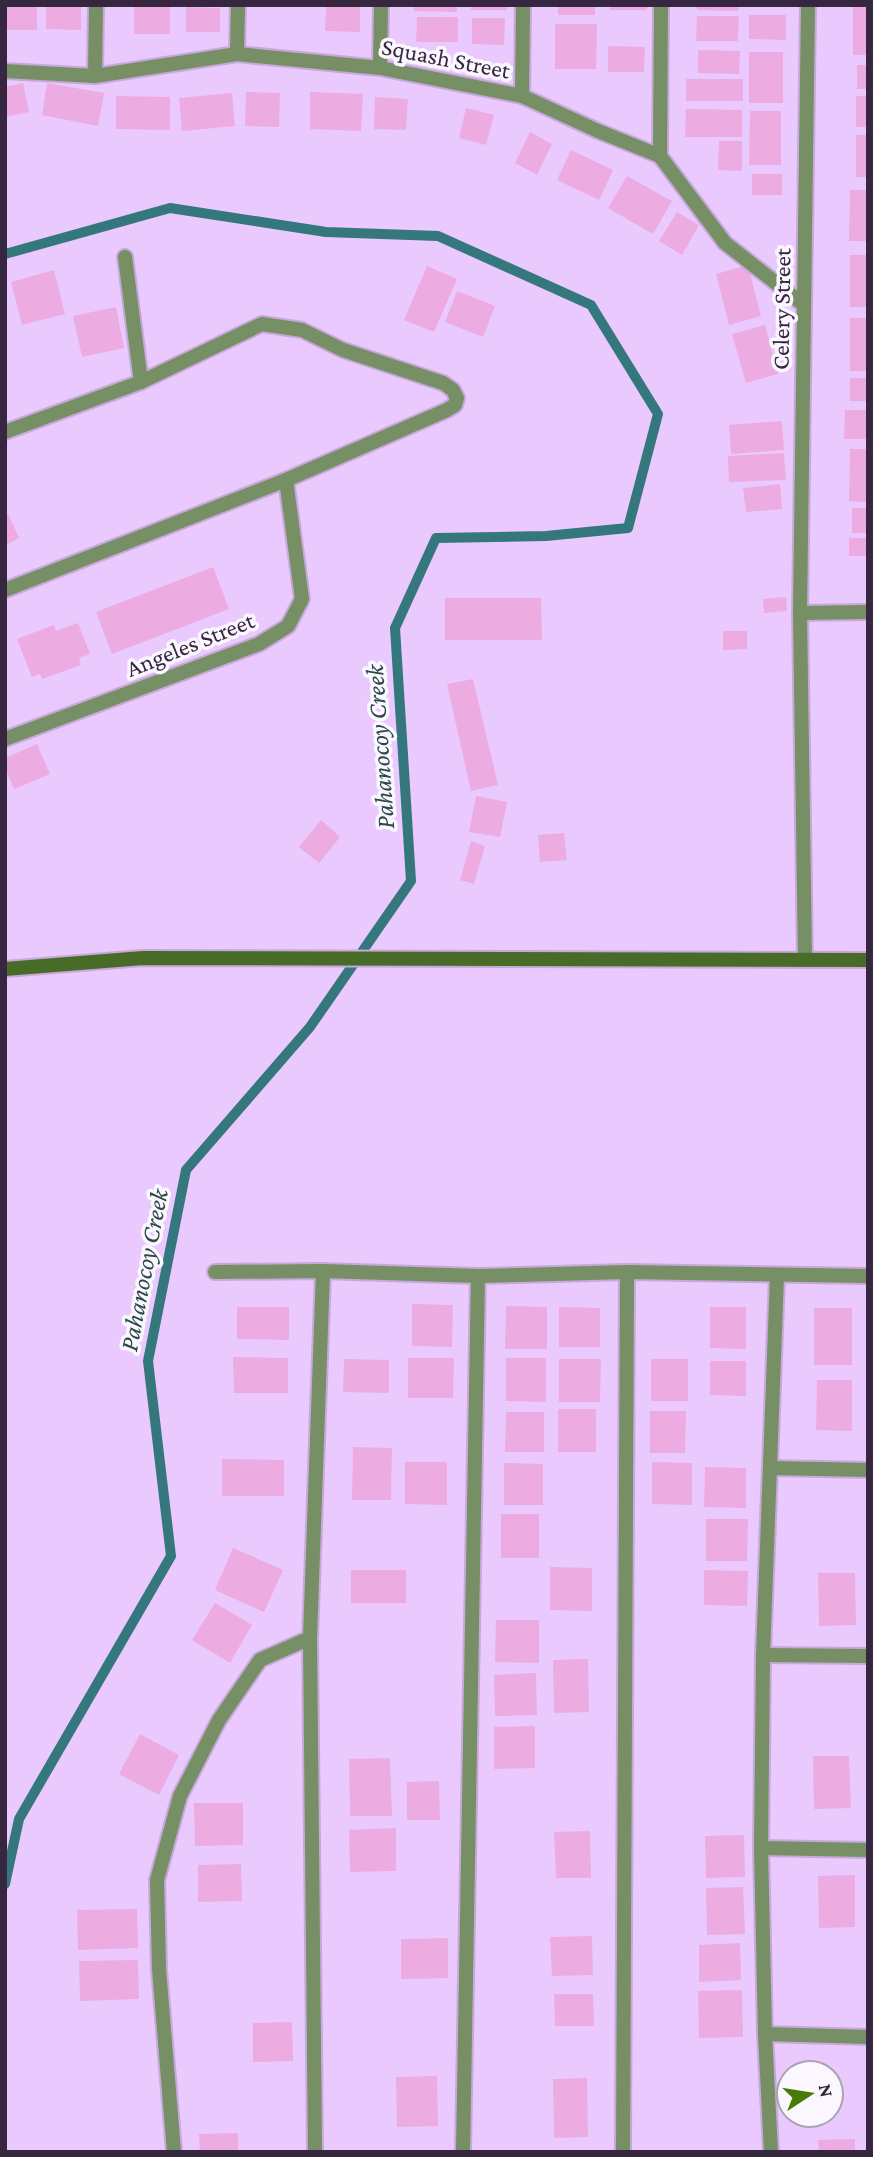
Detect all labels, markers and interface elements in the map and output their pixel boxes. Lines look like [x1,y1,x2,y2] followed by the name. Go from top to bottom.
[379,32,514,84] street label: Squash Street
[766,247,796,370] street label: Celery Street
[122,606,259,682] street label: Angeles Street
[360,662,400,830] water label: Pahanocoy Creek
[114,1185,174,1354] water label: Pahanocoy Creek
[775,2059,845,2129] north arrow
[815,2082,838,2099] text: N

